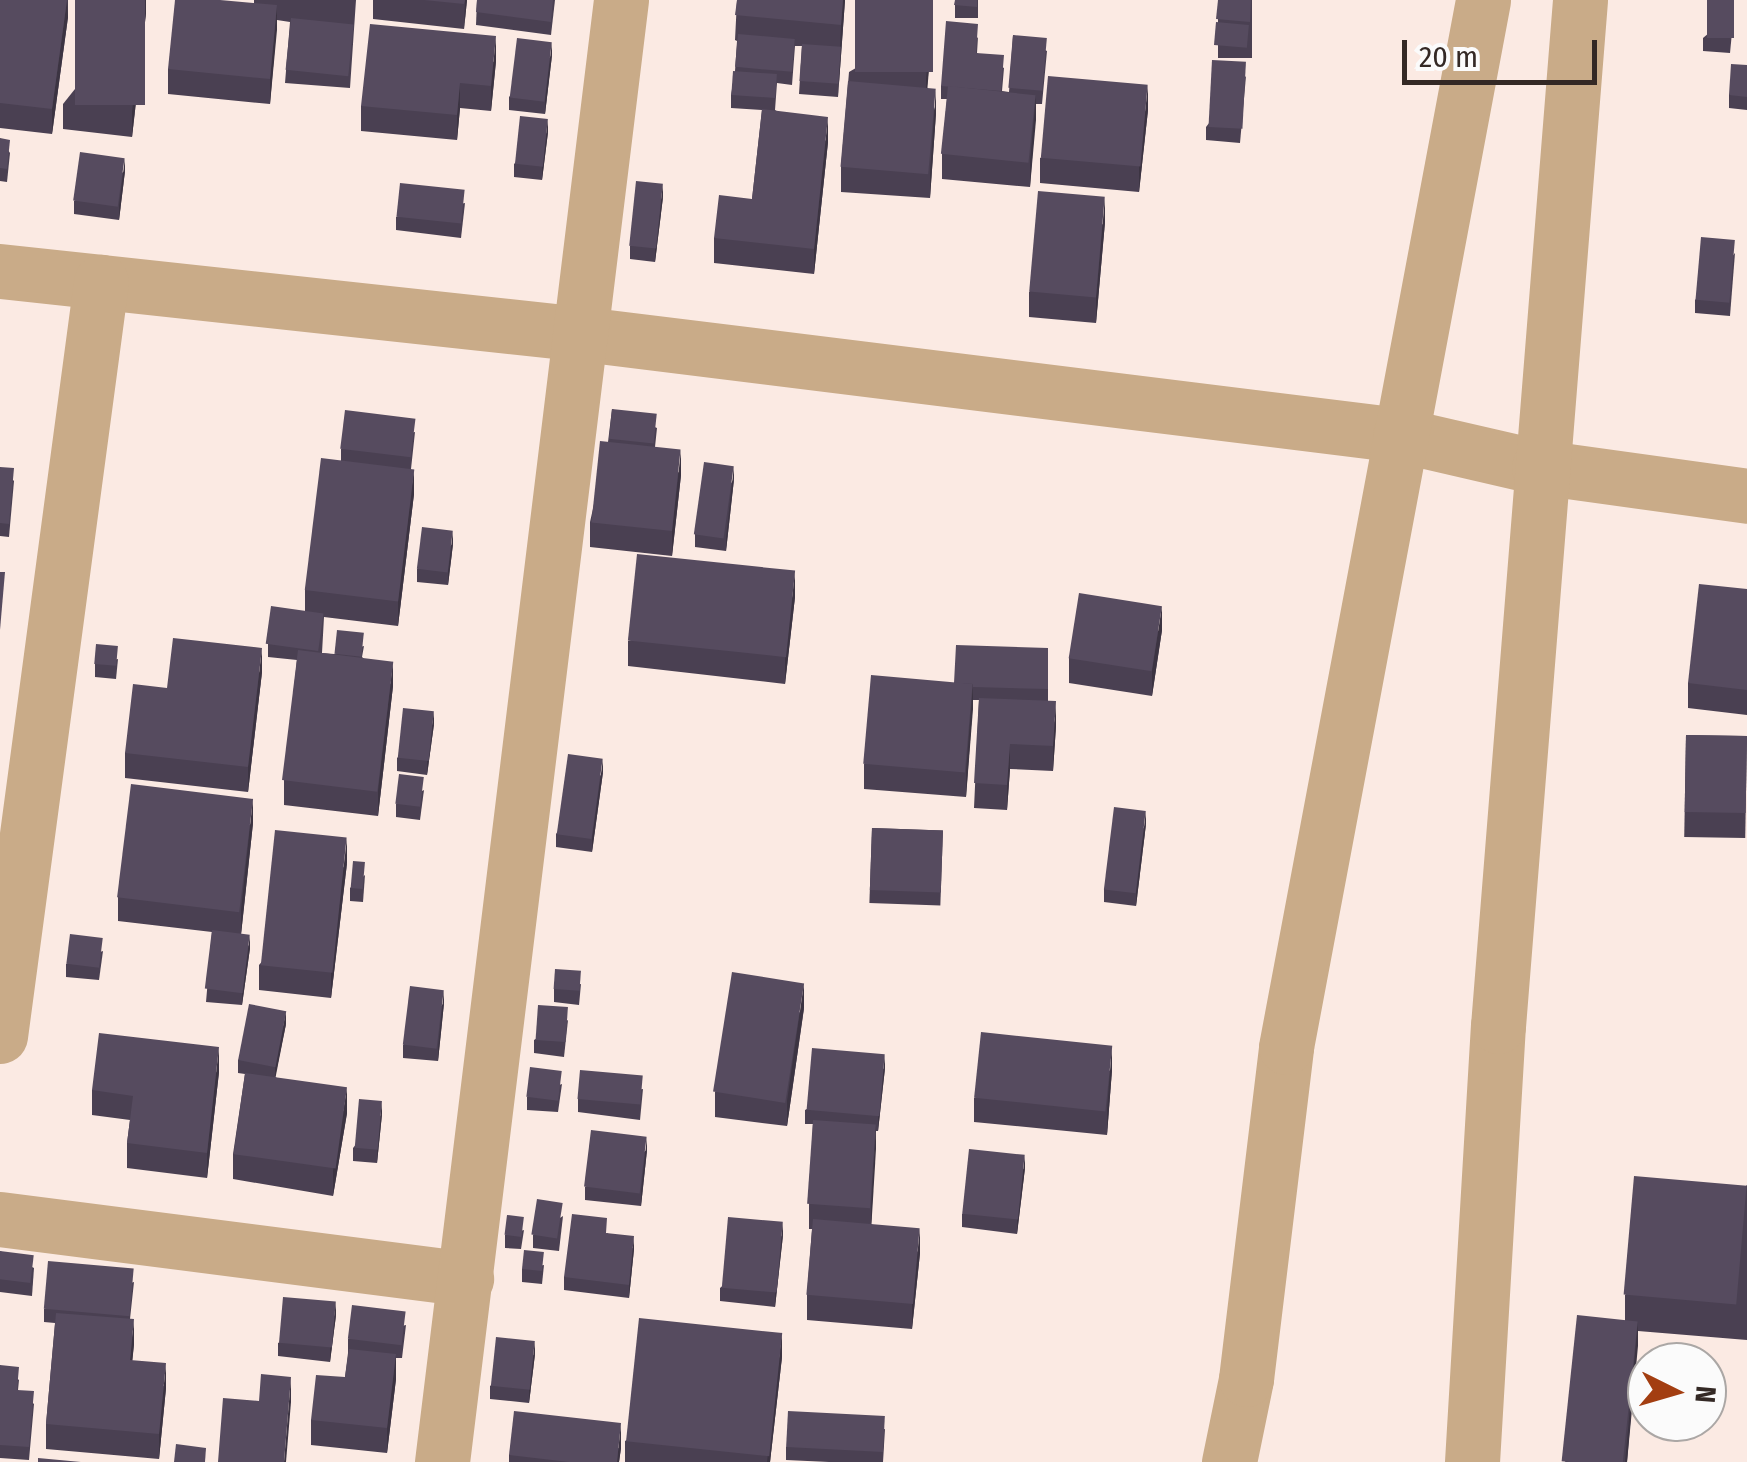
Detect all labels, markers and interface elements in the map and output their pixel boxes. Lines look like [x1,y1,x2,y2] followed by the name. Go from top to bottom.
[1407,20,1602,82] scale bar
[1419,39,1478,75] text: 20 m
[1627,1342,1727,1442] north arrow
[1688,1385,1723,1404] text: N

